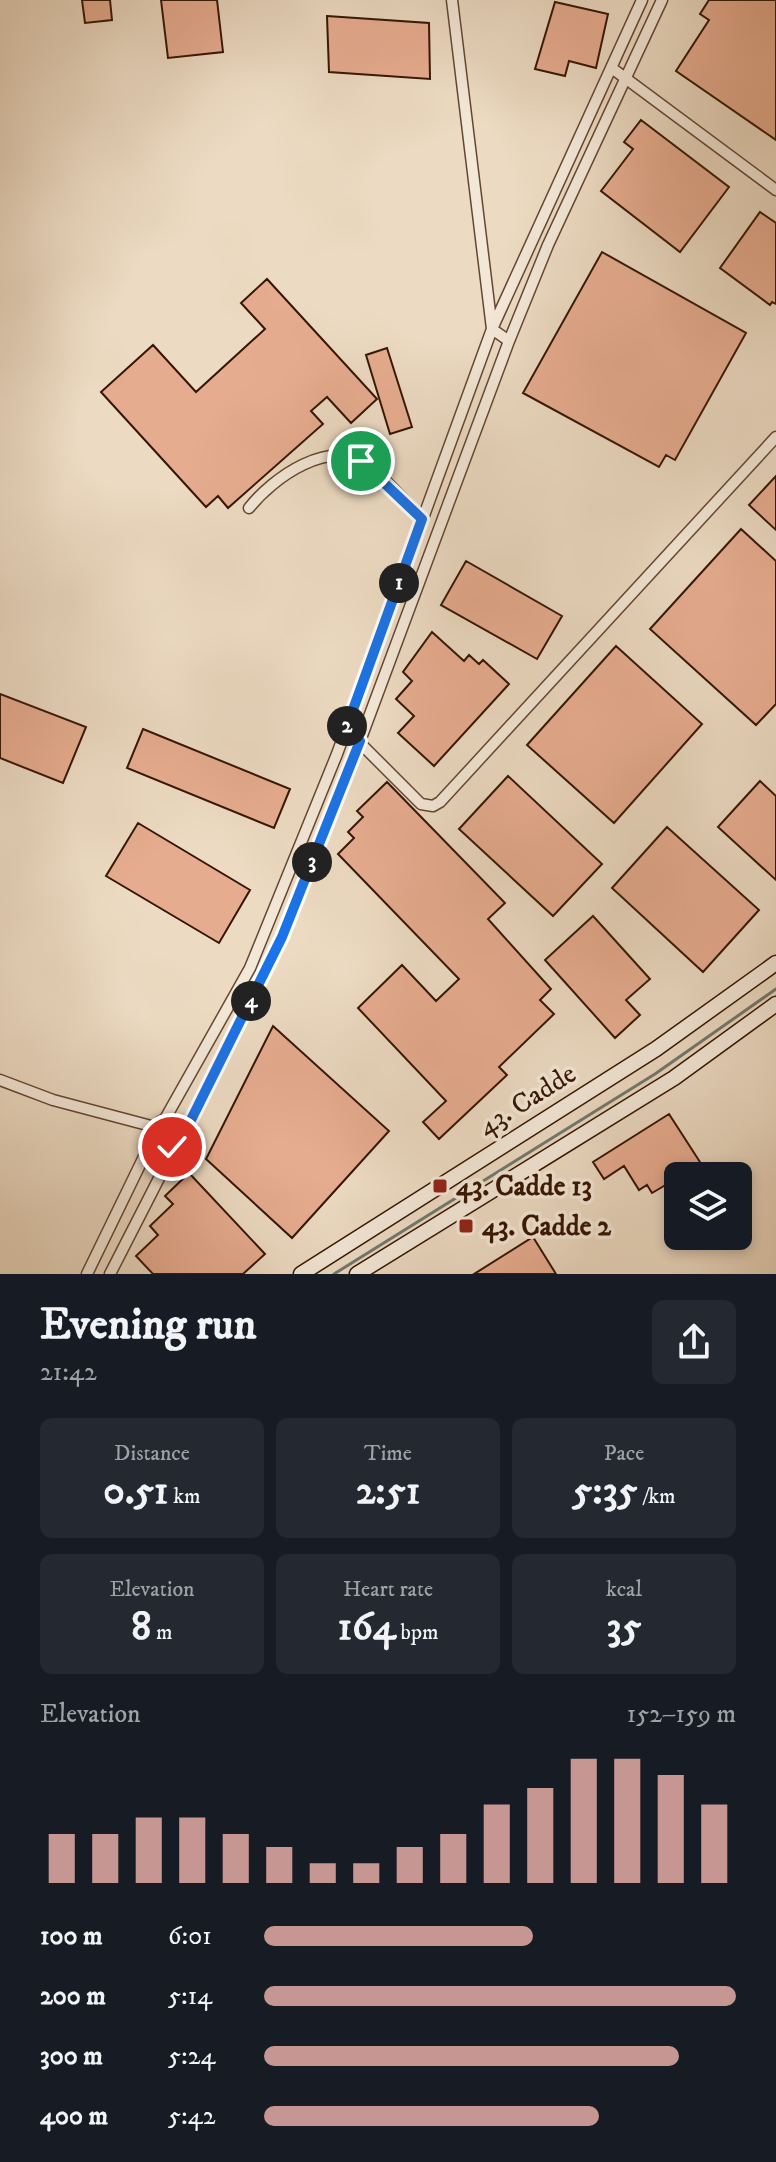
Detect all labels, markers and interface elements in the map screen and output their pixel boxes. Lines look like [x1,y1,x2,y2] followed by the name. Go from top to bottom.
[327,427,395,495] pin
[339,439,383,483] icon: arrive
[379,563,419,603] pin: 1
[395,569,403,596] text: 1
[327,706,367,746] pin: 2
[342,712,352,739] text: 2
[292,842,332,882] pin: 3
[308,848,316,875] text: 3
[231,981,271,1021] pin: 4
[245,987,257,1014] text: 4
[471,1056,583,1144] street label: 43. Cadde
[138,1113,206,1181] pin
[150,1125,194,1169] icon: check
[664,1162,752,1250] map controls
[664,1162,752,1250] button: layers
[456,1169,592,1204] place label: 43. Cadde 13
[431,1177,449,1195] marker: 43. Cadde 13
[482,1209,611,1244] place label: 43. Cadde 2
[457,1217,475,1235] marker: 43. Cadde 2
[40,1298,257,1353] text: Evening run
[652,1300,736,1384] button: share
[40,1356,97,1389] text: 21:42
[114,1440,190,1467] text: Distance
[364,1440,412,1467] text: Time
[604,1440,644,1467] text: Pace
[103,1467,168,1517] text: 0.51
[356,1467,420,1517] text: 2:51
[572,1467,637,1517] text: 5:35
[168,1483,201,1510] text: km
[637,1483,676,1510] text: /km
[109,1576,195,1603] text: Elevation
[343,1576,433,1603] text: Heart rate
[606,1576,642,1603] text: kcal
[131,1603,151,1653] text: 8
[338,1603,396,1653] text: 164
[607,1603,641,1653] text: 35
[151,1619,173,1646] text: m
[396,1619,438,1646] text: bpm
[40,1698,141,1731] text: Elevation
[627,1698,736,1731] text: 152–159 m
[40,1920,103,1953] text: 100 m
[168,1920,212,1953] text: 6:01
[40,1980,106,2013] text: 200 m
[168,1980,212,2013] text: 5:14
[40,2040,103,2073] text: 300 m
[168,2040,215,2073] text: 5:24
[40,2100,108,2133] text: 400 m
[168,2100,215,2133] text: 5:42

